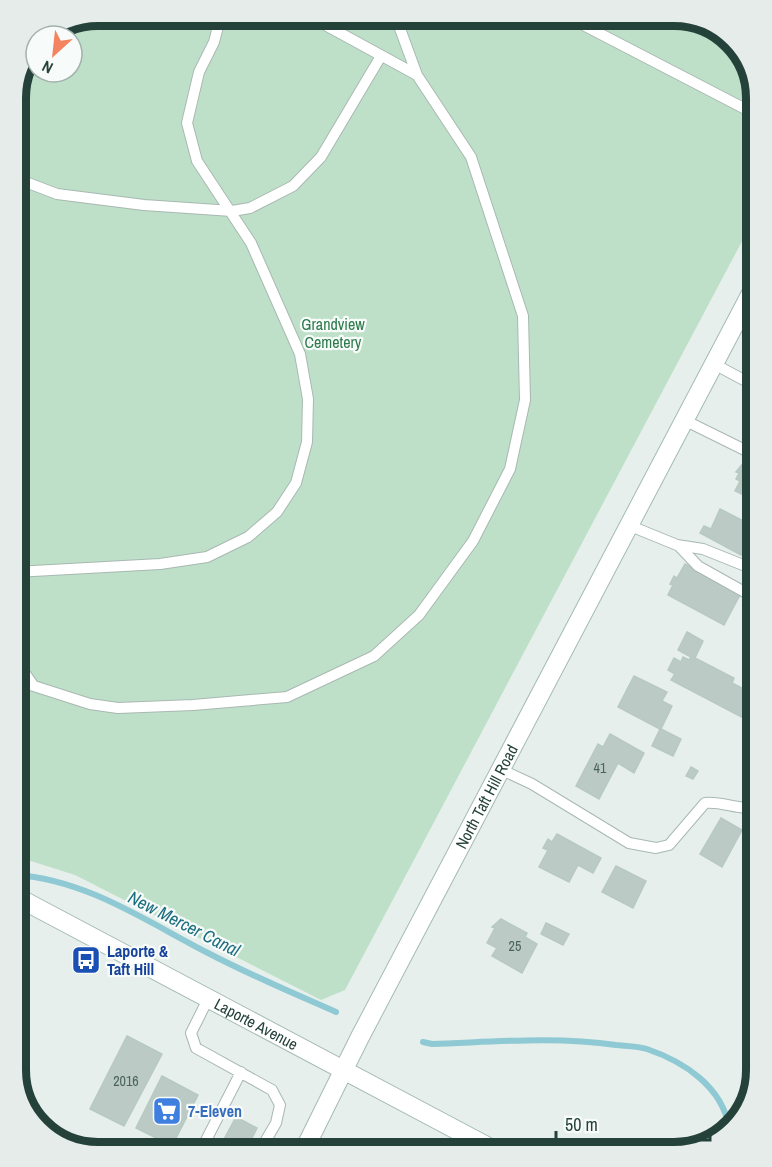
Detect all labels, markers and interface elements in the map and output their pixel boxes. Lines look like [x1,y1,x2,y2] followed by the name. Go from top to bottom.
[24,24,84,84] north arrow
[38,55,56,79] text: N
[301,313,365,353] park label: Grandview Cemetery
[450,741,523,852] street label: North Taft Hill Road
[594,759,607,777] house number: 41
[124,885,245,963] water label: New Mercer Canal
[509,937,521,955] house number: 25
[107,940,169,980] place label: Laporte & Taft Hill
[70,944,102,976] bus stop icon: Laporte & Taft Hill
[211,993,302,1055] street label: Laporte Avenue
[113,1072,139,1090] house number: 2016
[151,1095,183,1127] supermarket icon: 7-Eleven
[188,1100,242,1122] place label: 7-Eleven
[556,1104,710,1142] scale bar
[565,1112,598,1137] text: 50 m

